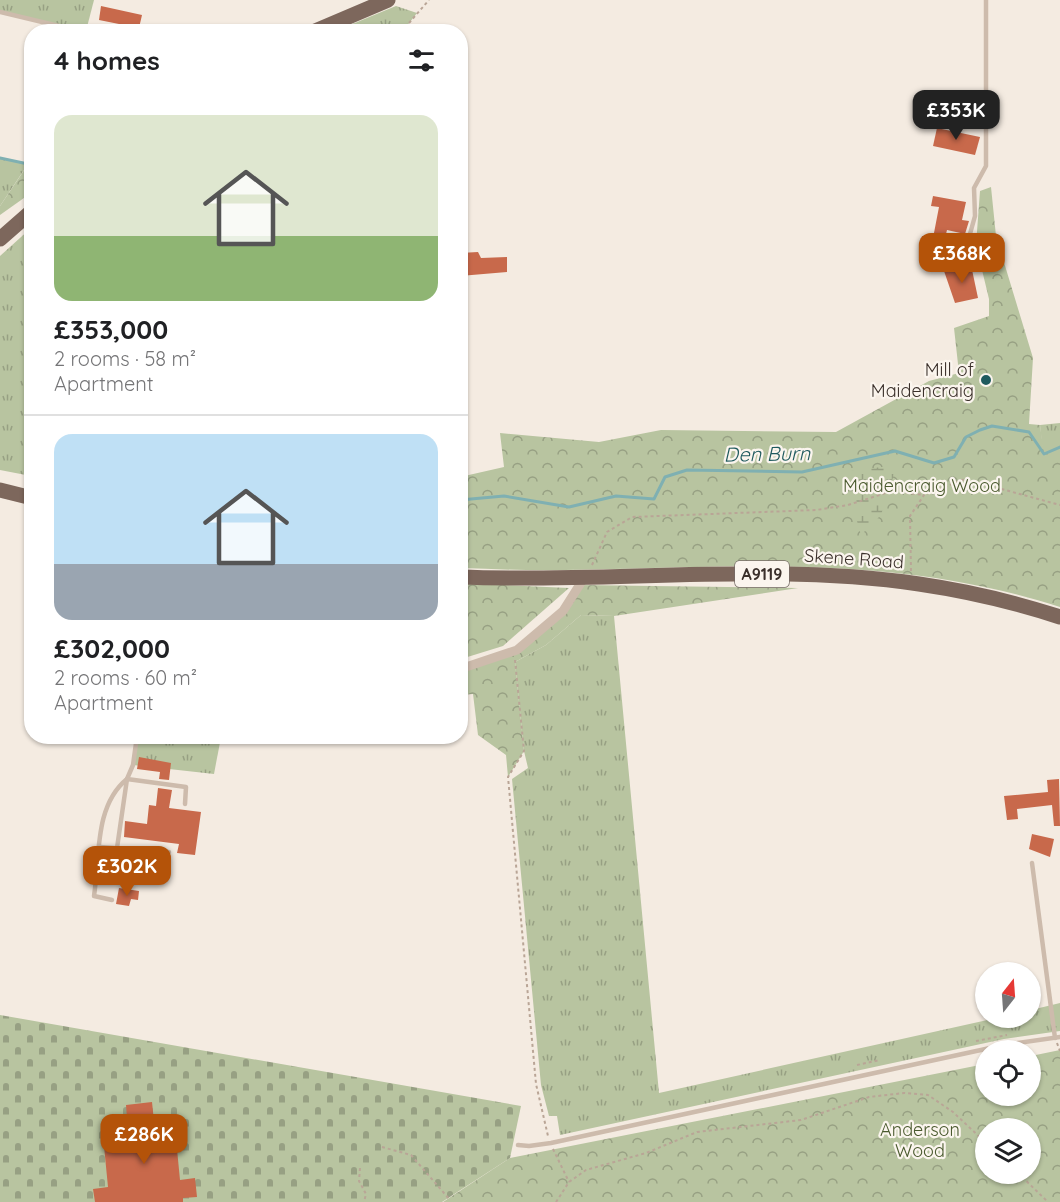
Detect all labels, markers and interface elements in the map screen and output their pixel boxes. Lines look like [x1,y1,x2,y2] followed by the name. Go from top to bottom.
[54,44,160,77] text: 4 homes
[405,44,438,77] icon: filters
[914,90,998,141] pin: £353K
[927,97,985,122] text: £353K
[192,154,300,262] icon: home
[920,233,1004,284] pin: £368K
[933,240,991,265] text: £368K
[54,313,168,346] text: £353,000
[54,346,196,371] text: 2 rooms · 58 m²
[871,358,975,402] place label: Mill of Maidencraig
[54,371,154,396] text: Apartment
[979,373,993,387] marker: Mill of Maidencraig
[724,440,811,467] water label: Den Burn
[192,473,300,581] icon: home
[843,474,1001,497] park label: Maidencraig Wood
[804,544,905,573] street label: Skene Road
[735,561,789,587] road number: A9119
[54,632,170,665] text: £302,000
[54,665,197,690] text: 2 rooms · 60 m²
[54,690,154,715] text: Apartment
[85,846,169,897] pin: £302K
[97,853,157,878] text: £302K
[975,962,1041,1028] north arrow
[975,962,1041,1184] map controls
[975,1040,1041,1106] button: locate
[102,1114,186,1165] pin: £286K
[880,1118,960,1162] park label: Anderson Wood
[975,1118,1041,1184] button: layers
[115,1121,173,1146] text: £286K

